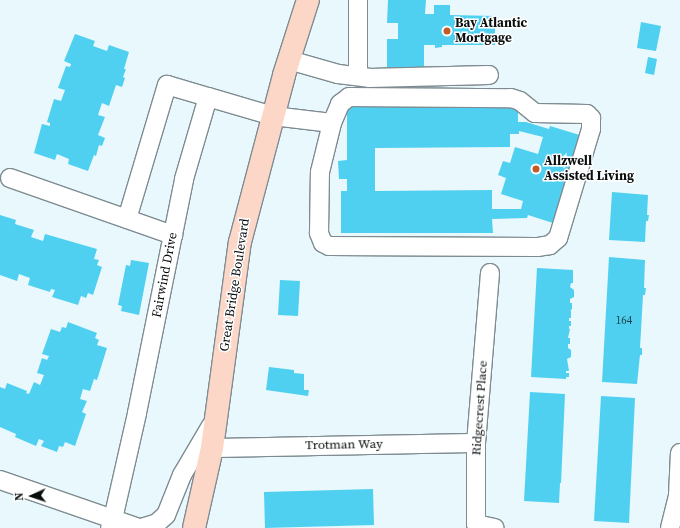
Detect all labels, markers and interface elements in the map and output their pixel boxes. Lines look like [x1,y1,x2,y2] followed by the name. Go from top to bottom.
[455,16,527,47] place label: Bay Atlantic Mortgage
[442,26,452,36] marker: Bay Atlantic Mortgage
[544,154,634,185] place label: Allzwell Assisted Living
[531,164,541,174] marker: Allzwell Assisted Living
[217,217,253,353] street label: Great Bridge Boulevard
[149,231,181,319] street label: Fairwind Drive
[616,314,632,328] house number: 164
[469,360,491,456] street label: Ridgecrest Place
[305,437,383,453] street label: Trotman Way
[12,476,52,516] north arrow
[12,492,27,501] text: N

